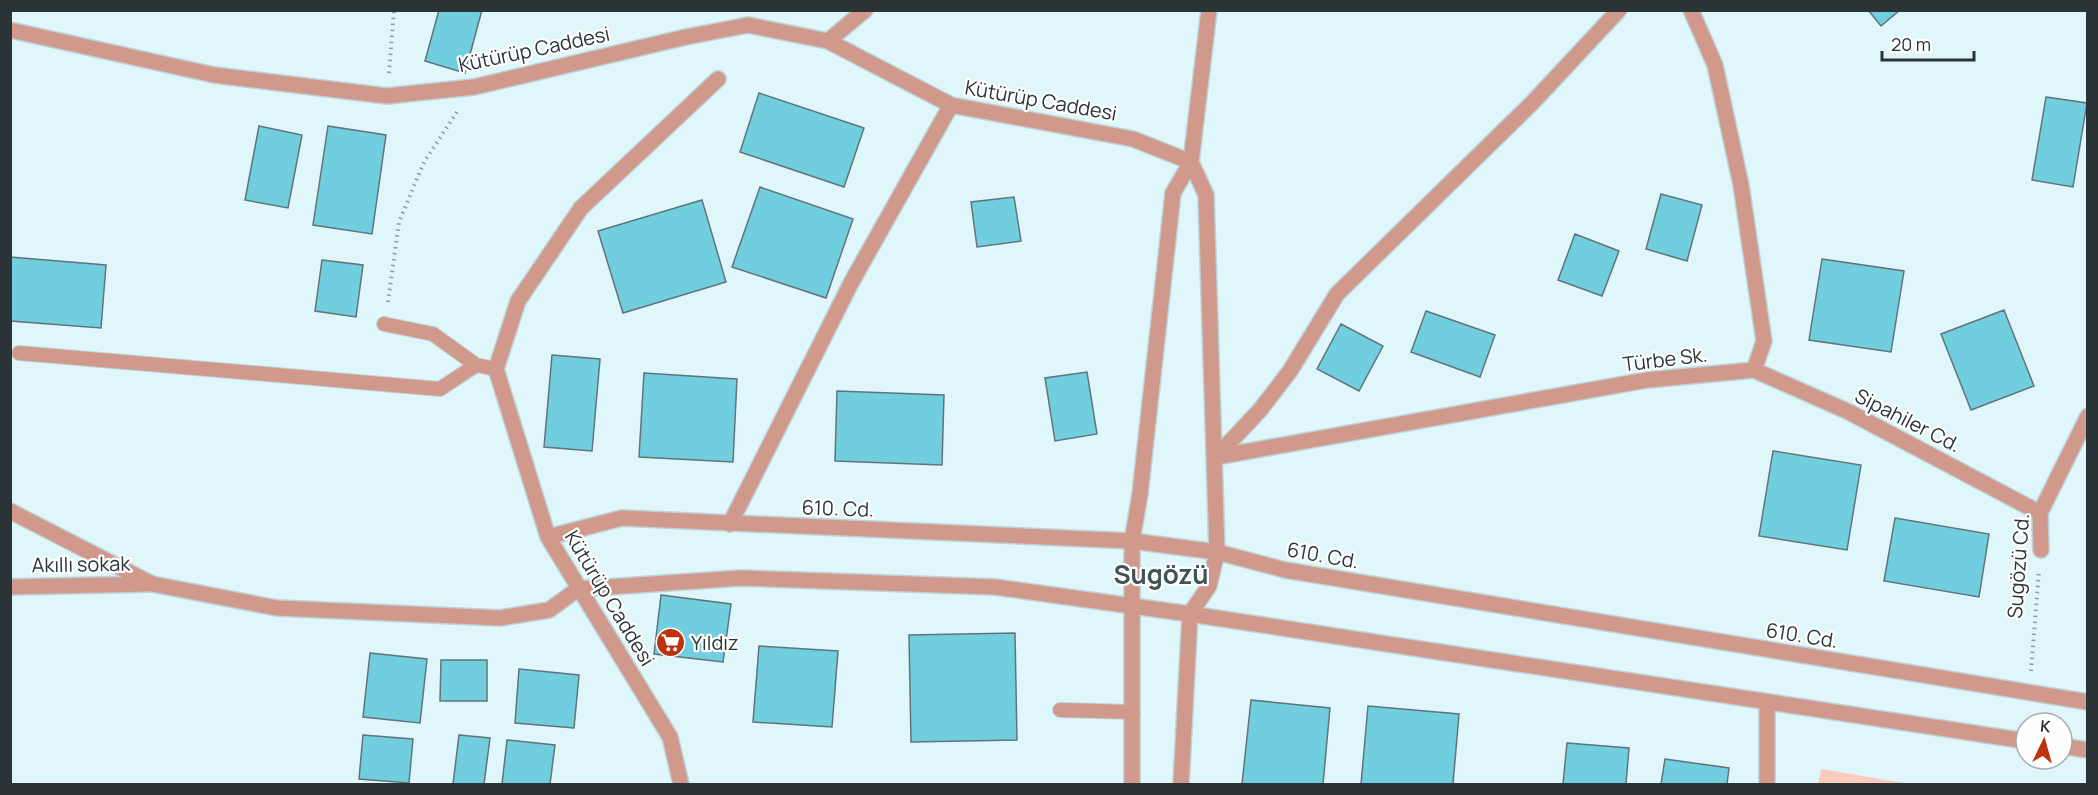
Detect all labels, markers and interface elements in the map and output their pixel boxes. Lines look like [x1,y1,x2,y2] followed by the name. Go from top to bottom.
[456,20,612,78] street label: Kütürüp Caddesi
[1882,24,1974,62] scale bar
[1891,32,1931,56] text: 20 m
[963,73,1119,127] street label: Kütürüp Caddesi
[1621,340,1709,378] street label: Türbe Sk.
[1850,382,1966,458] street label: Sipahiler Cd.
[801,493,875,523] street label: 610. Cd.
[2001,513,2035,619] street label: Sugözü Cd.
[559,525,661,671] street label: Kütürüp Caddesi
[1285,535,1361,575] street label: 610. Cd.
[31,550,132,578] street label: Akıllı sokak
[1113,556,1209,592] district label: Sugözü
[1764,616,1840,654] street label: 610. Cd.
[654,626,686,658] supermarket icon: Yıldız
[691,629,739,656] place label: Yıldız
[2014,711,2074,771] north arrow
[2039,715,2052,738] text: K

